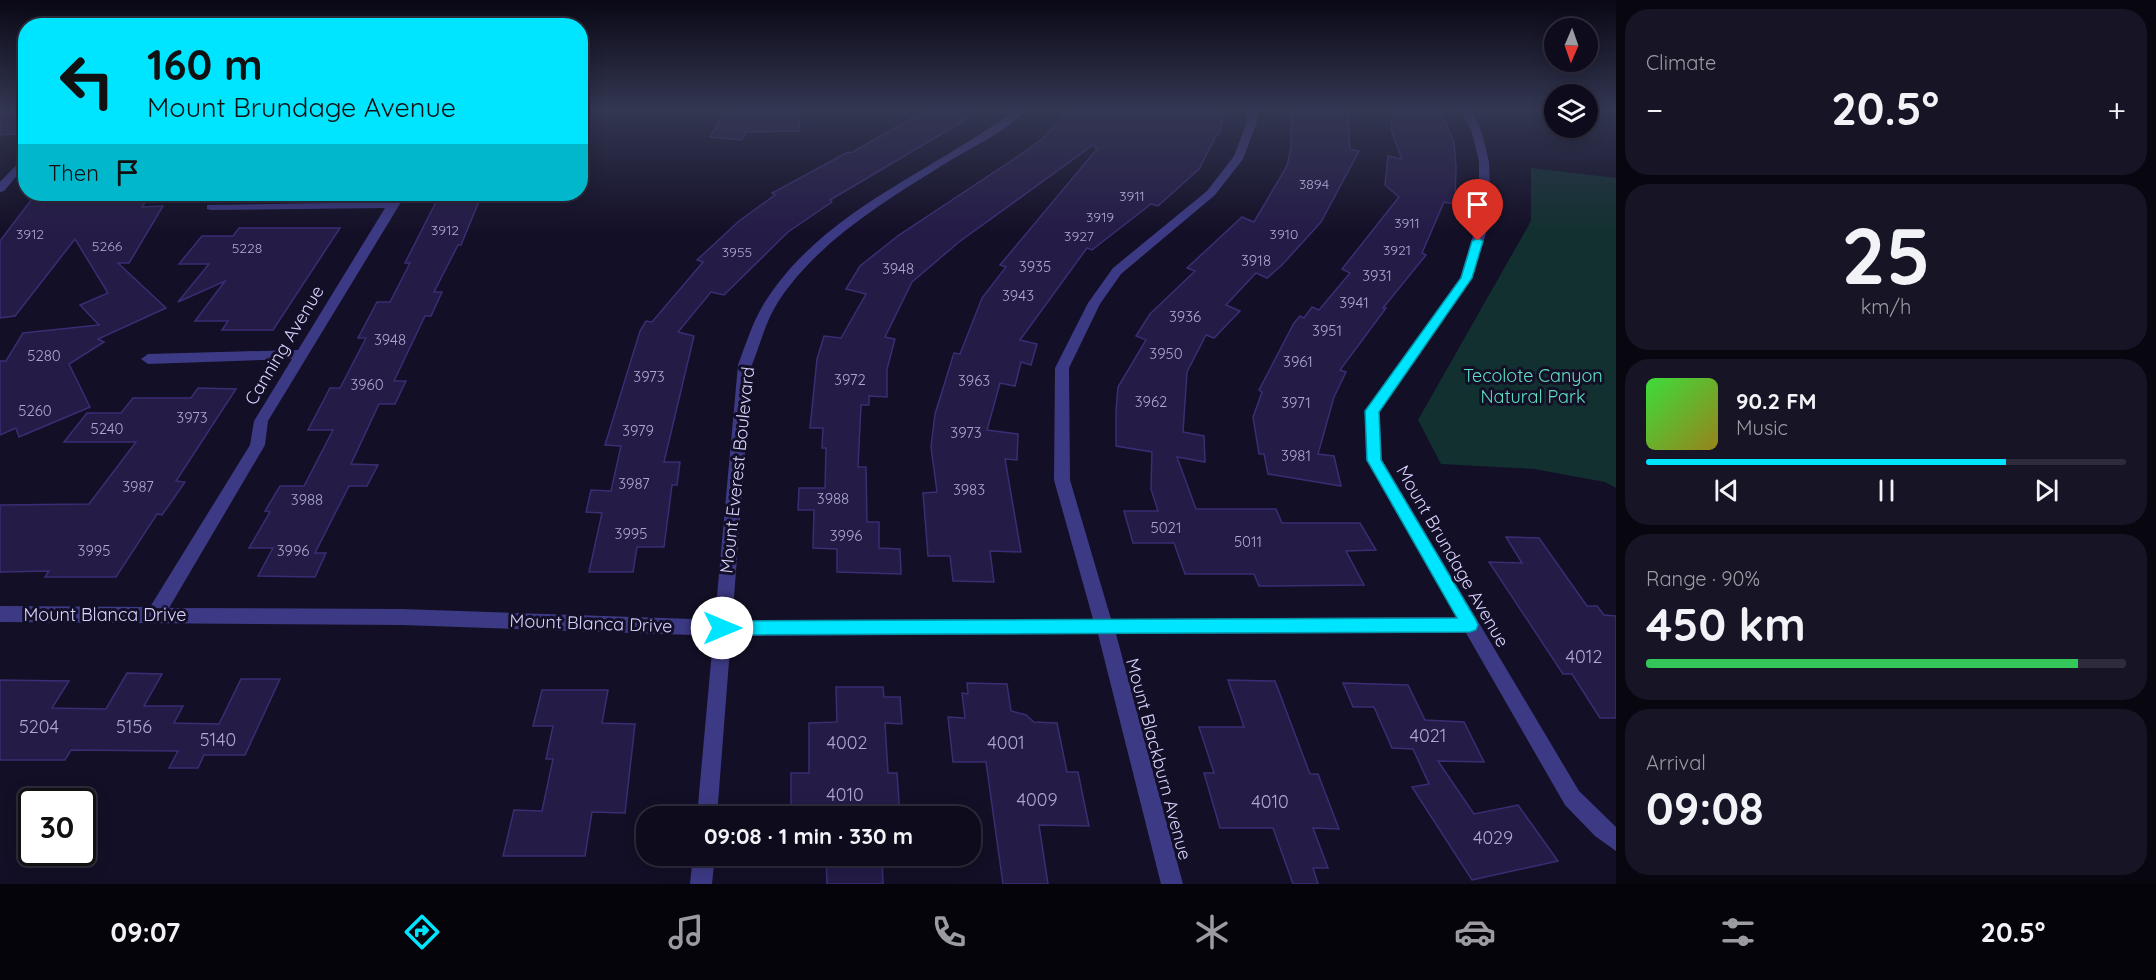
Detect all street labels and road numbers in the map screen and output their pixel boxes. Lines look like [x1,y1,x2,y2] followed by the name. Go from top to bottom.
[239,281,329,409] street label: Canning Avenue
[715,365,759,575] street label: Mount Everest Boulevard
[1392,461,1514,651] street label: Mount Brundage Avenue
[23,603,187,626] street label: Mount Blanca Drive
[509,609,673,637] street label: Mount Blanca Drive
[1121,656,1197,862] street label: Mount Blackburn Avenue

